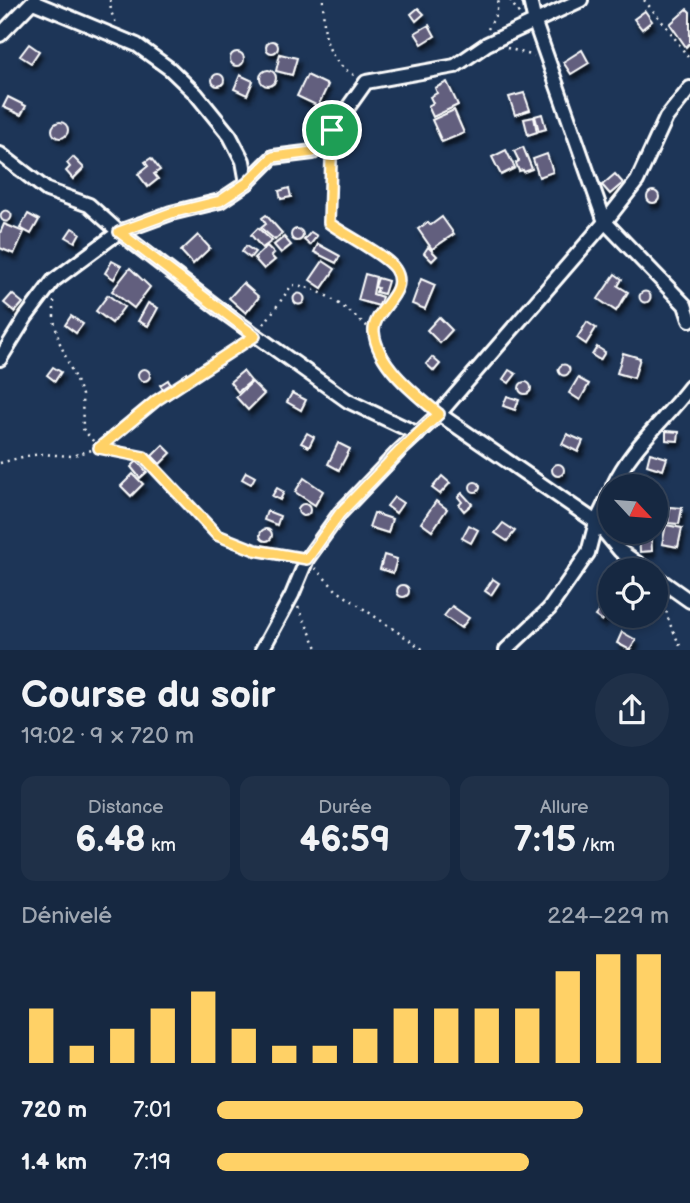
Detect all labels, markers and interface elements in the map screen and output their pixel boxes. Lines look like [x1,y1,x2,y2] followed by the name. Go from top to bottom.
[302,100,362,160] pin
[313,111,351,149] icon: arrive
[598,474,668,544] north arrow
[598,474,668,628] map controls
[598,558,668,628] button: locate
[21,673,276,718] text: Course du soir
[595,673,669,747] button: share
[21,722,194,750] text: 19:02 · 9 × 720 m
[88,796,164,819] text: Distance
[318,796,372,819] text: Durée
[540,796,589,819] text: Allure
[75,819,146,862] text: 6.48
[300,819,390,862] text: 46:59
[514,819,576,862] text: 7:15
[146,834,176,857] text: km
[576,834,615,857] text: /km
[21,902,112,930] text: Dénivelé
[547,902,669,930] text: 224–229 m
[21,1096,87,1124] text: 720 m
[133,1096,171,1124] text: 7:01
[21,1148,87,1176] text: 1.4 km
[133,1148,171,1176] text: 7:19

